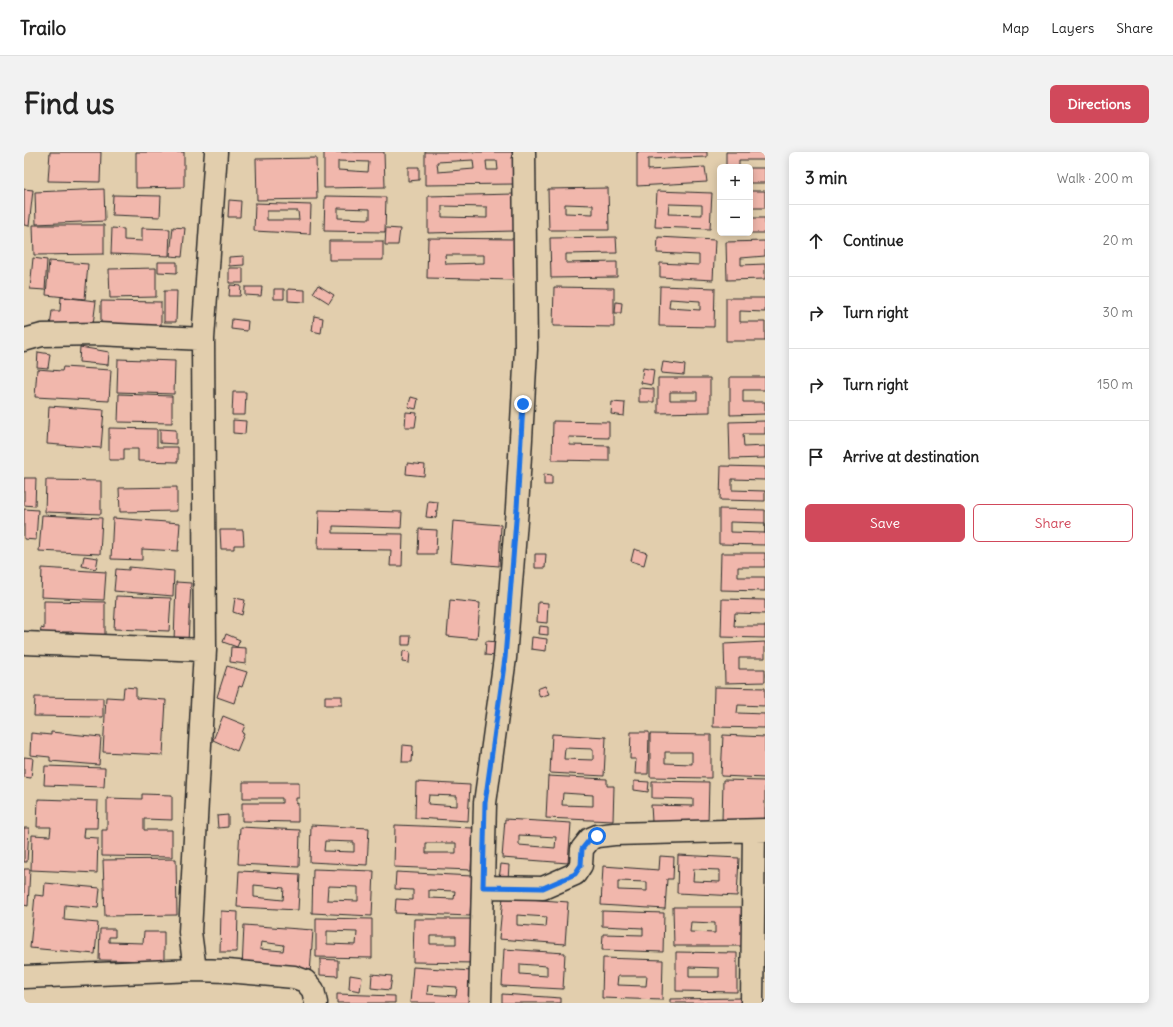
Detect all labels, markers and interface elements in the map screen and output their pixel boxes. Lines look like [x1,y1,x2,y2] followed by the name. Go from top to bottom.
[20,16,66,40] text: Trailo
[1002,19,1029,37] text: Map
[1051,19,1094,37] text: Layers
[1116,19,1153,37] text: Share
[1050,85,1149,123] button: Directions
[24,86,115,122] text: Find us
[717,164,753,236] map controls
[717,164,753,200] button: +
[805,167,847,189] text: 3 min
[1057,170,1133,187] text: Walk · 200 m
[717,200,753,236] button: −
[805,230,827,252] icon: ahead
[843,231,904,250] text: Continue
[1103,232,1133,249] text: 20 m
[805,302,827,324] icon: right
[843,303,908,322] text: Turn right
[1103,304,1133,321] text: 30 m
[805,374,827,396] icon: right
[843,375,908,394] text: Turn right
[1097,376,1133,393] text: 150 m
[514,395,532,413] route end
[805,446,827,468] icon: arrive
[843,447,979,466] text: Arrive at destination
[805,504,965,542] button: Save
[973,504,1133,542] button: Share
[588,827,606,845] route start

